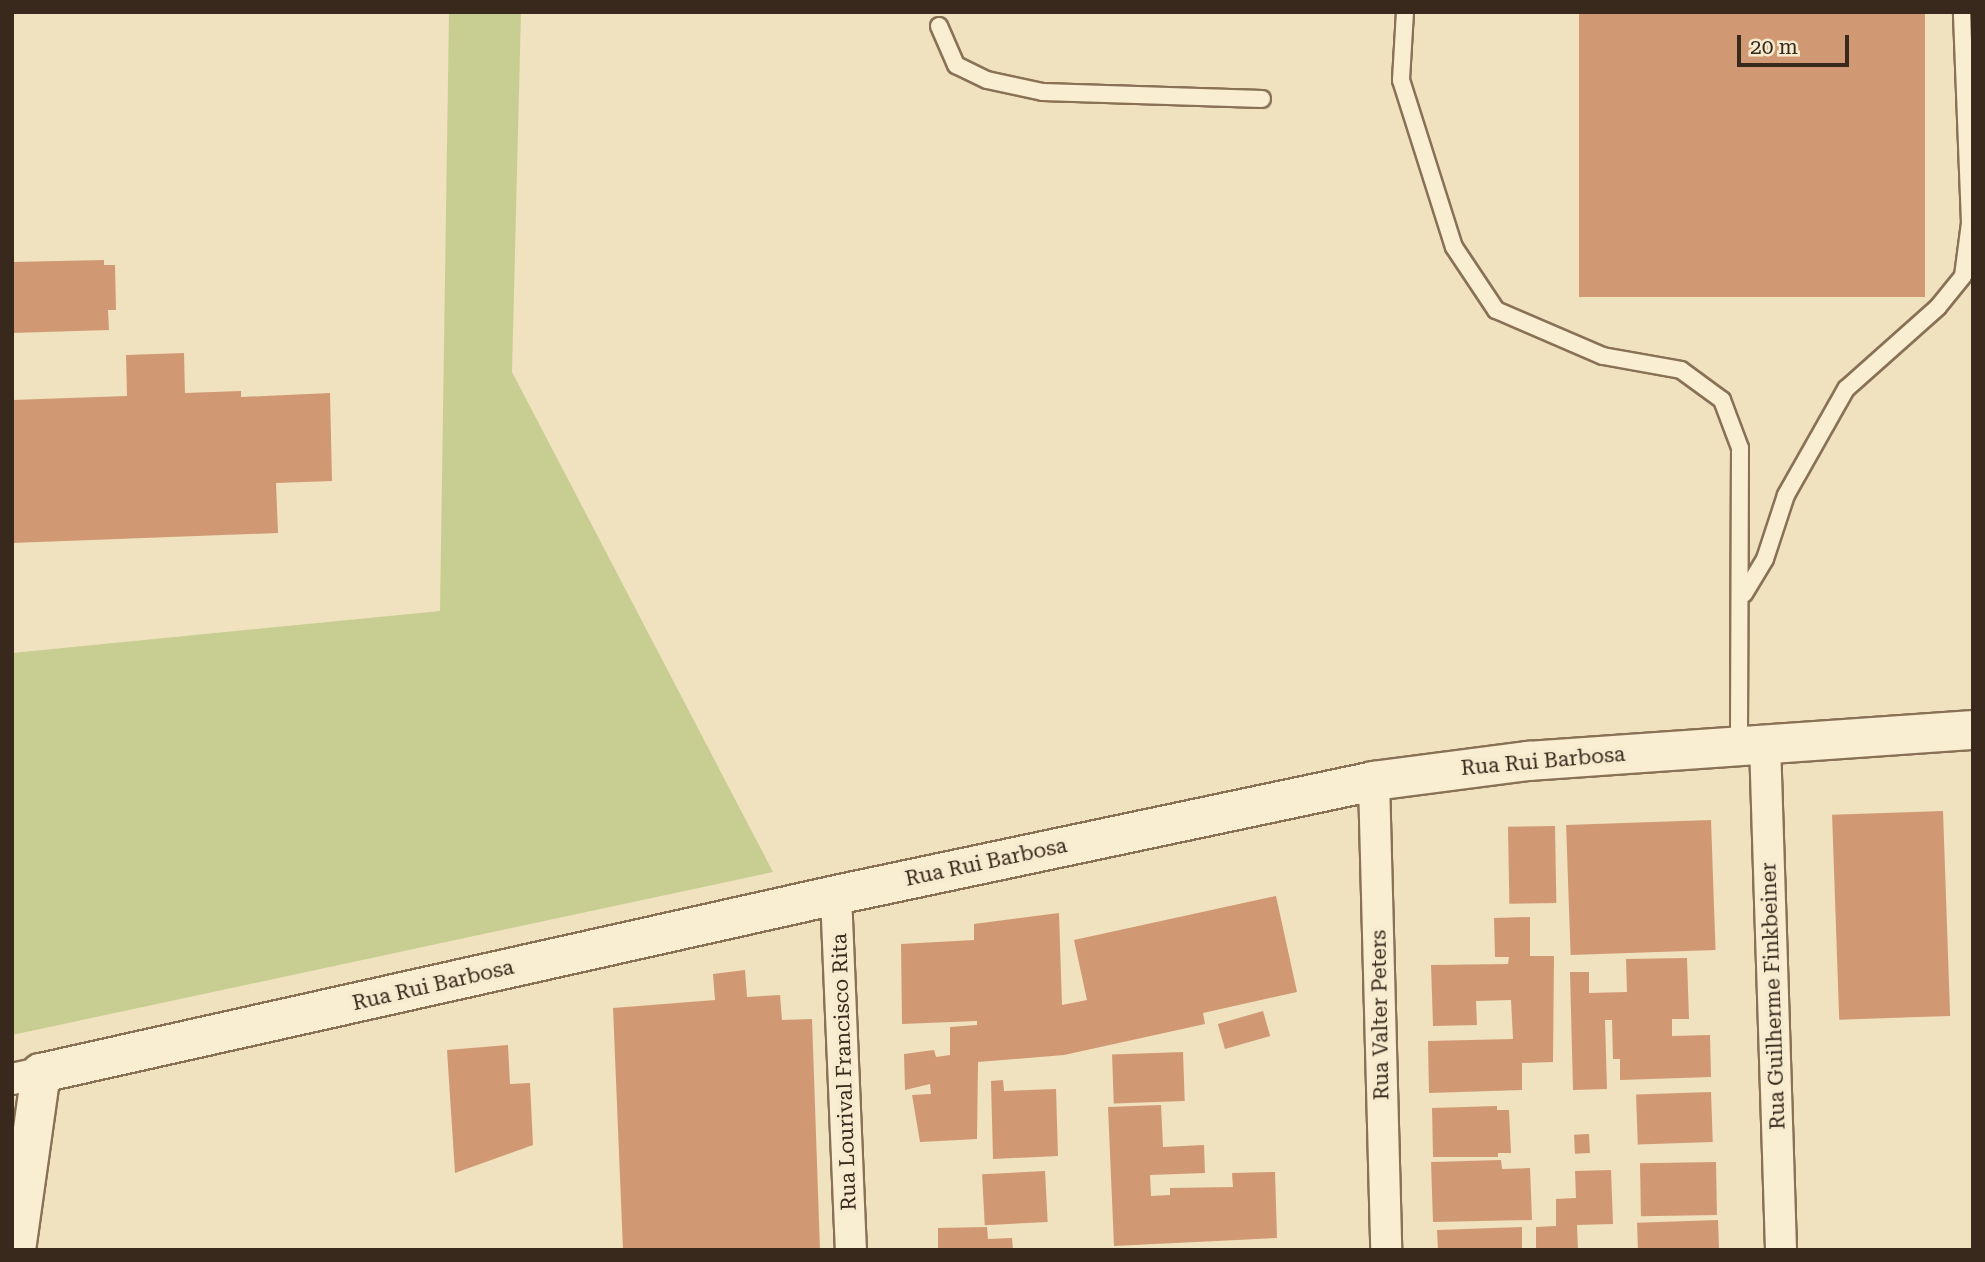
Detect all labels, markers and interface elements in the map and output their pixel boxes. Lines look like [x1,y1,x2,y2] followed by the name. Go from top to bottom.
[1740,21,1852,65] scale bar
[1750,35,1798,59] text: 20 m
[1460,741,1626,781] street label: Rua Rui Barbosa
[903,833,1069,891] street label: Rua Rui Barbosa
[1756,862,1790,1130] street label: Rua Guilherme Finkbeiner
[1366,930,1394,1100] street label: Rua Valter Peters
[827,933,861,1211] street label: Rua Lourival Francisco Rita
[350,954,516,1016] street label: Rua Rui Barbosa

